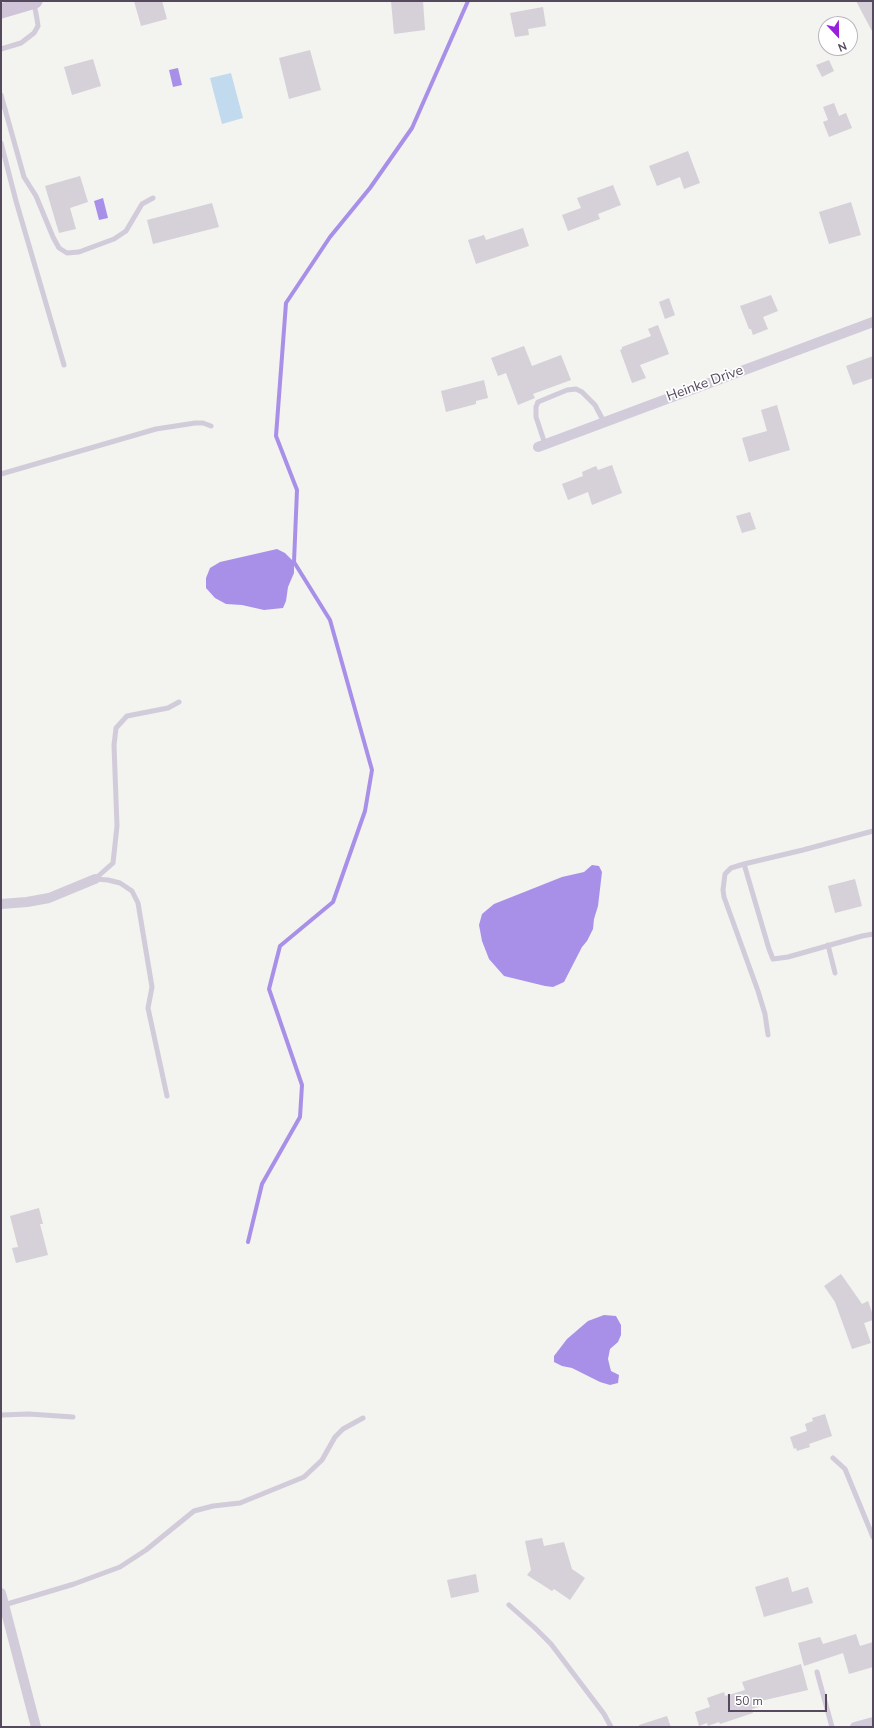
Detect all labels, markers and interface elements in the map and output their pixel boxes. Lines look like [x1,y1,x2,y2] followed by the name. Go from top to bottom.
[818,16,858,56] north arrow
[836,38,849,55] text: N
[664,362,746,406] street label: Heinke Drive
[730,1686,829,1712] scale bar
[735,1693,763,1709] text: 50 m

